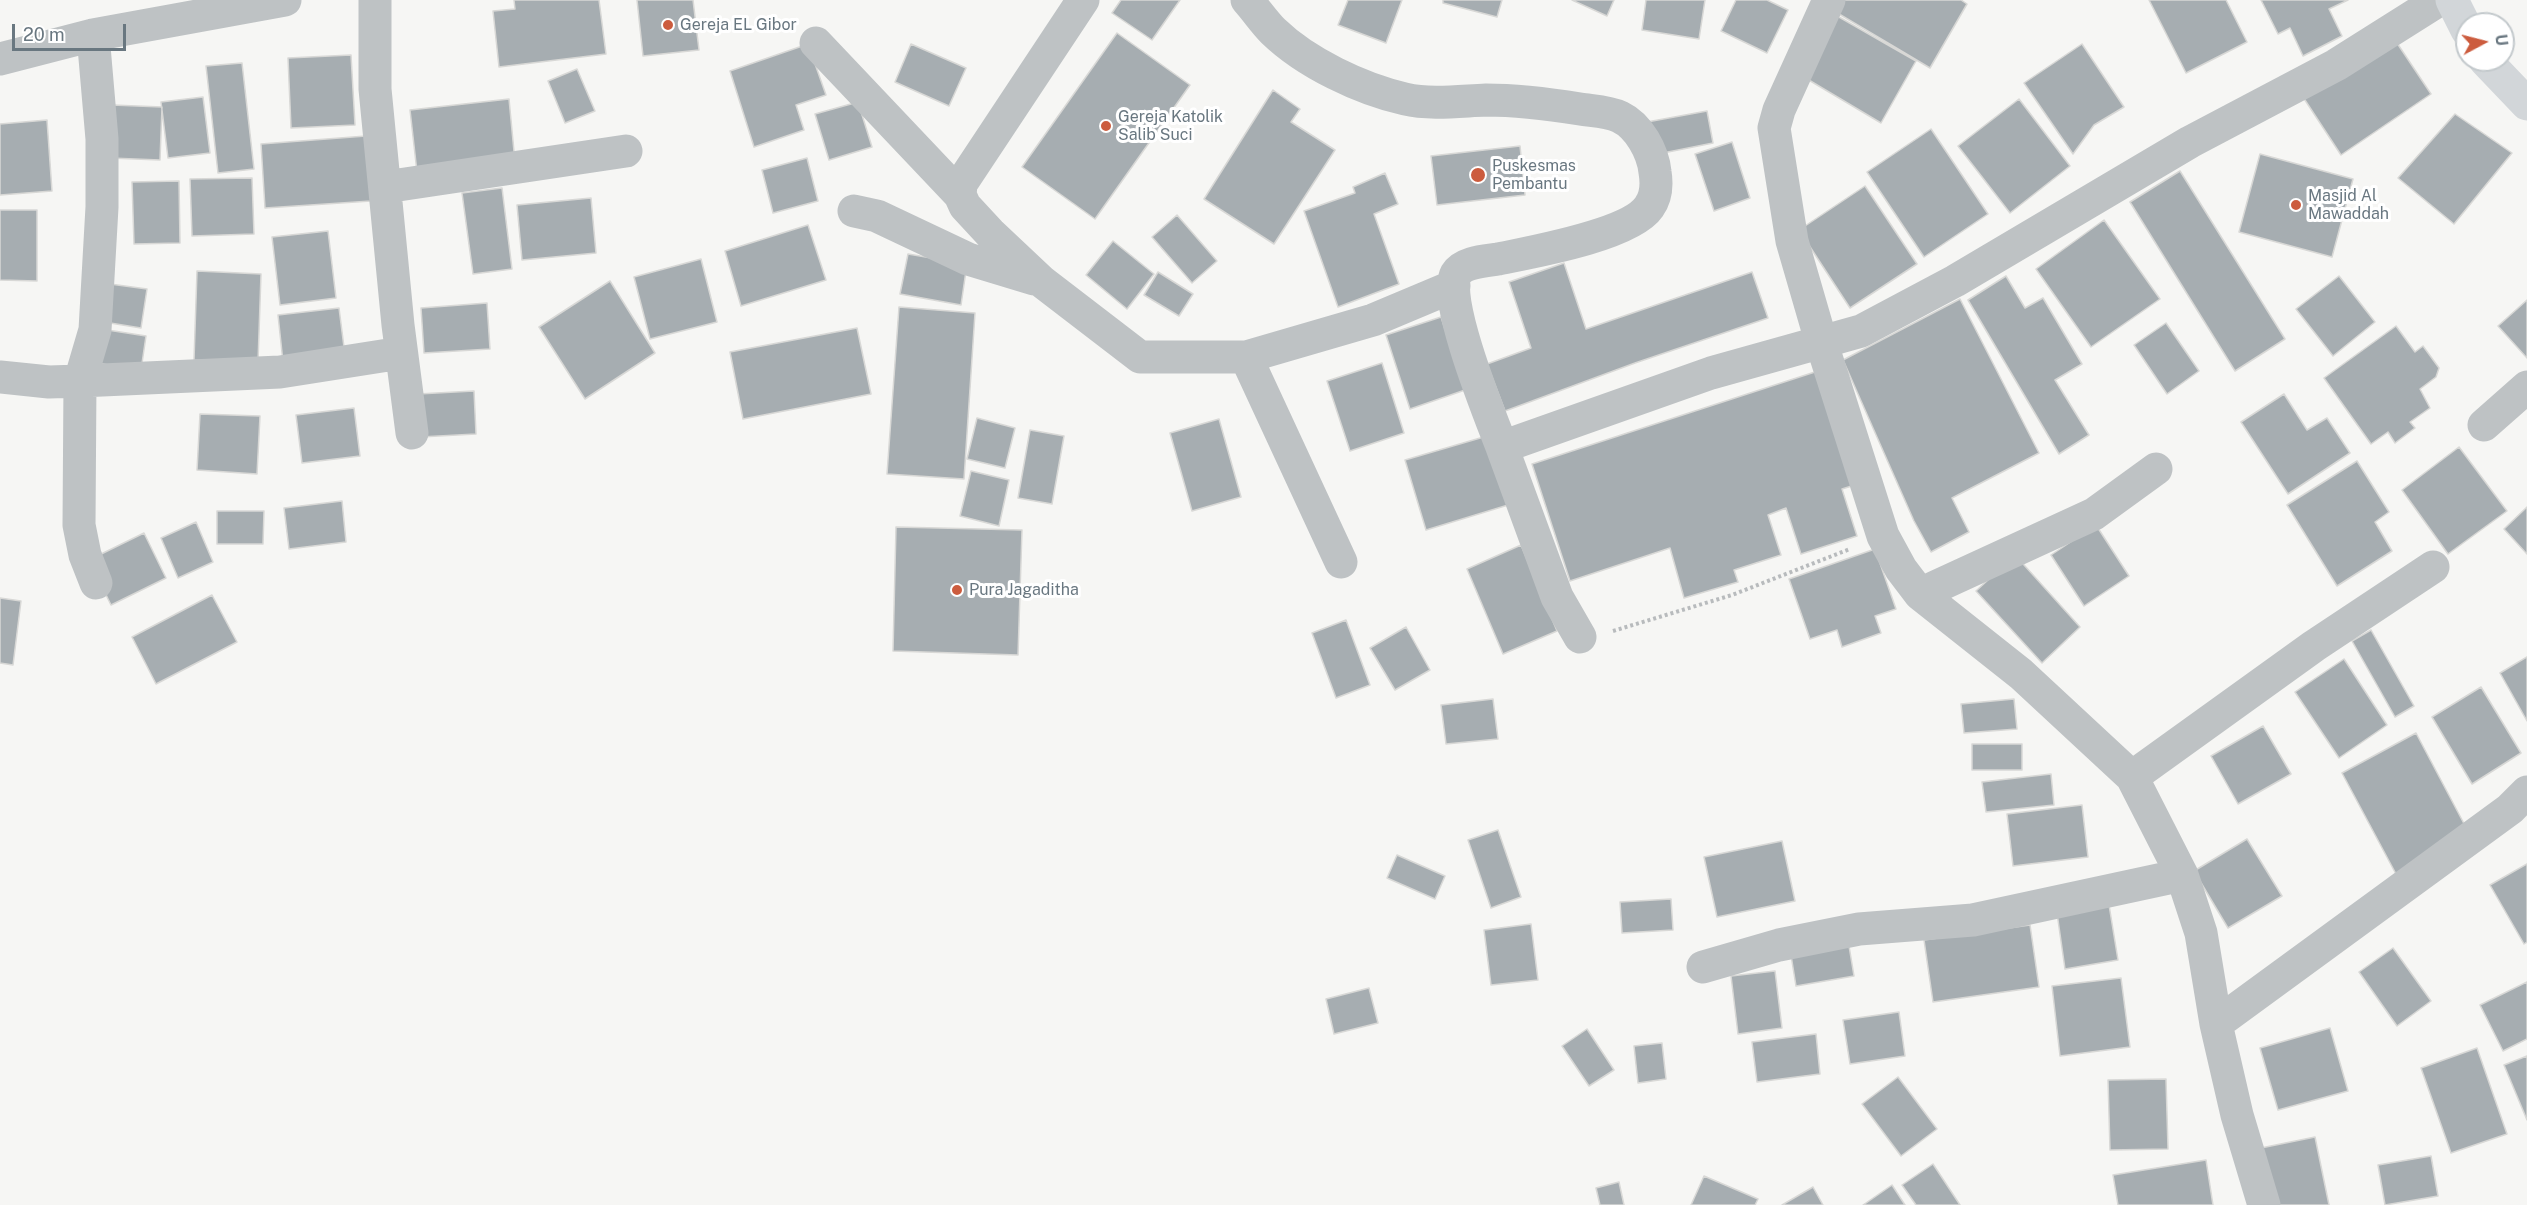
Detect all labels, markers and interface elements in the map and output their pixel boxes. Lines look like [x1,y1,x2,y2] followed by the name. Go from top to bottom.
[15,12,129,50] scale bar
[2455,12,2515,72] north arrow
[680,15,797,35] place label: Gereja EL Gibor
[661,18,675,32] marker: Gereja EL Gibor
[23,24,65,45] text: 20 m
[2491,33,2512,47] text: U
[1118,107,1223,145] place label: Gereja Katolik Salib Suci
[1099,119,1113,133] marker: Gereja Katolik Salib Suci
[1492,156,1576,194] place label: Puskesmas Pembantu
[1469,166,1487,184] marker: Puskesmas Pembantu
[2308,186,2389,224] place label: Masjid Al Mawaddah
[2289,198,2303,212] marker: Masjid Al Mawaddah
[969,580,1079,600] place label: Pura Jagaditha
[950,583,964,597] marker: Pura Jagaditha

